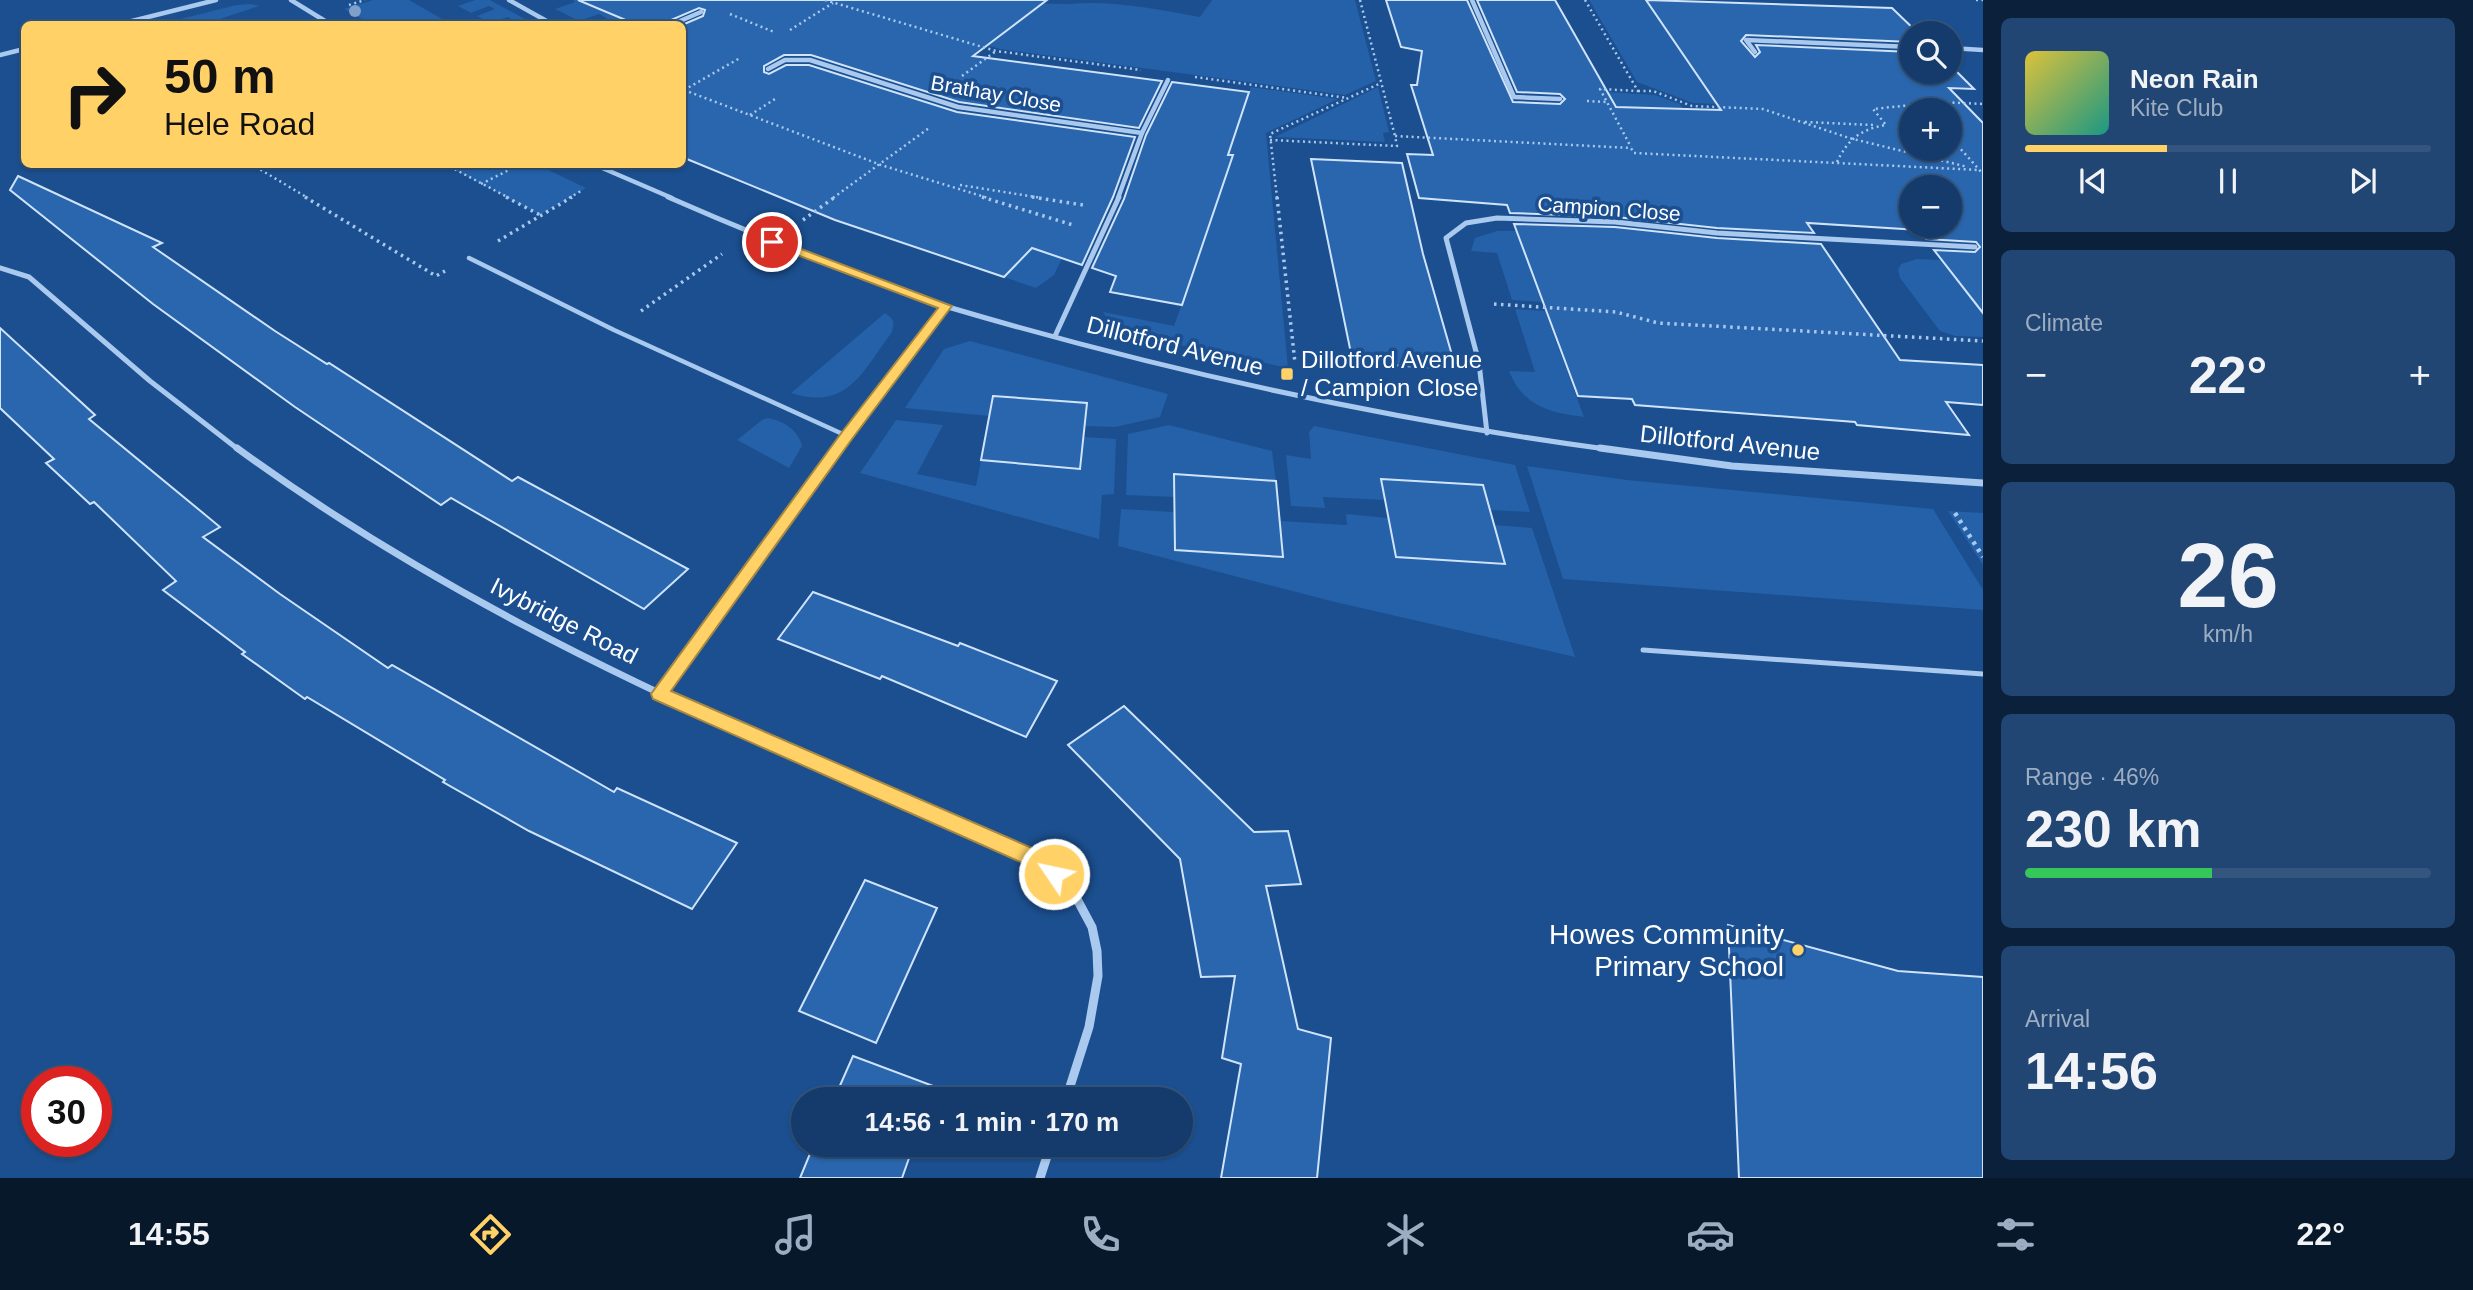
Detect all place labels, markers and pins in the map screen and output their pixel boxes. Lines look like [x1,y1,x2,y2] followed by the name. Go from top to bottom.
[742,212,802,272] pin
[1301,346,1482,401] place label: Dillotford Avenue / Campion Close
[1279,366,1295,382] marker: Dillotford Avenue / Campion Close
[1549,919,1784,982] place label: Howes Community Primary School
[1790,942,1806,958] marker: Howes Community Primary School

